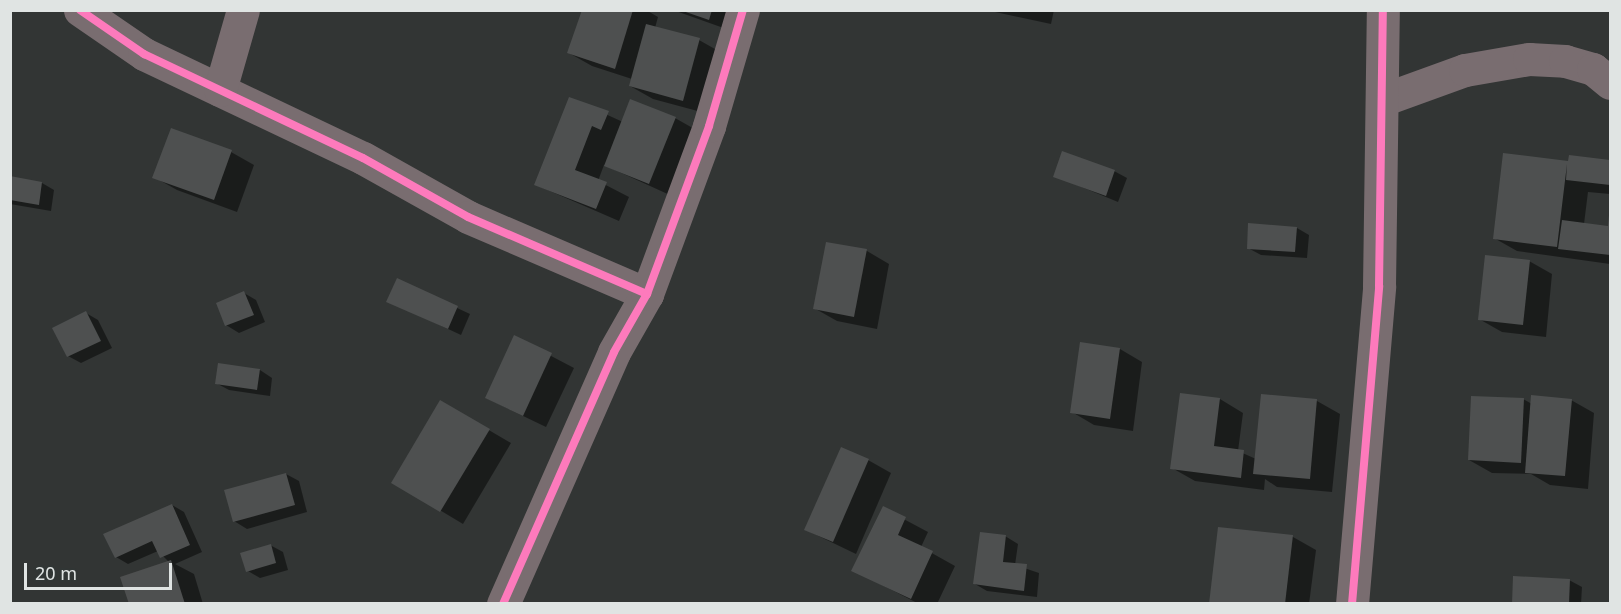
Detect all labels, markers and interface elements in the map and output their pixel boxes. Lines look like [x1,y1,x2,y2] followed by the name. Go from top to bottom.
[27,551,176,589] scale bar
[35,561,77,585] text: 20 m

